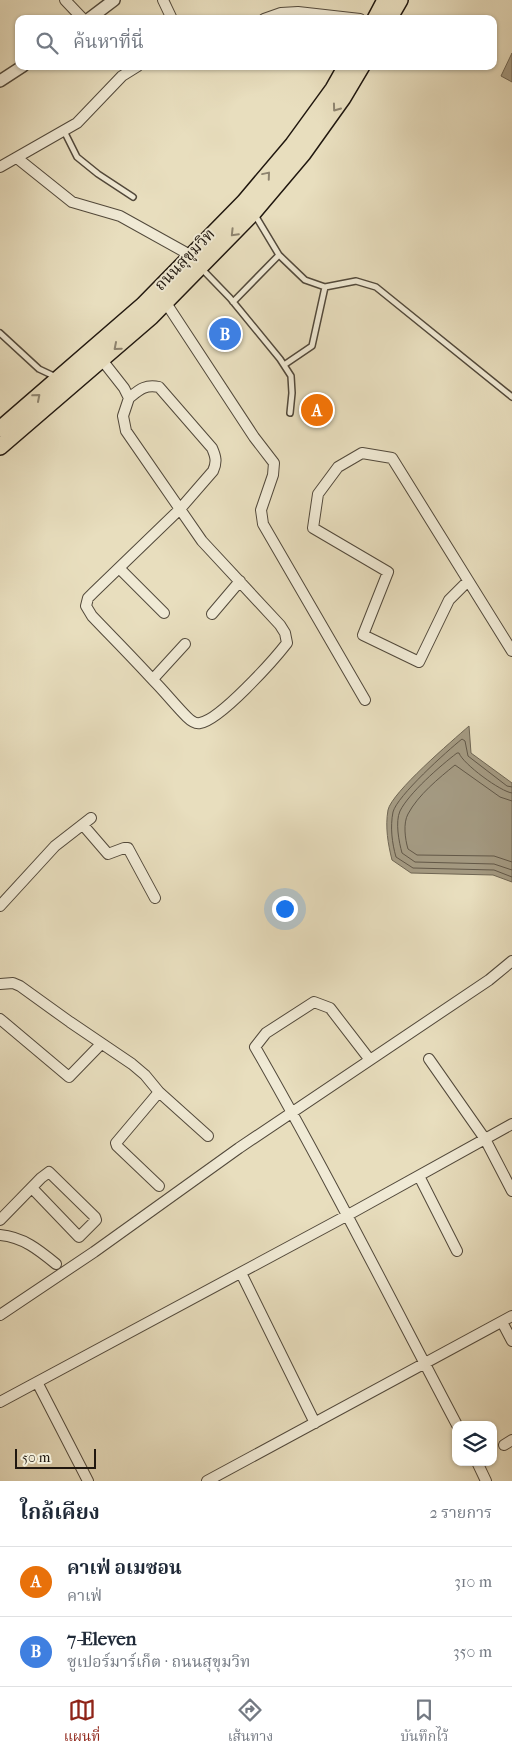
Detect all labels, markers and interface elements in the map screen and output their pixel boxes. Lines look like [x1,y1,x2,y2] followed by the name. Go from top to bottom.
[15,15,497,70] search box
[33,29,61,57] icon: search
[73,31,144,53] text: ค้นหาที่นี่
[333,102,342,112] one-way arrow
[261,172,269,181] one-way arrow
[150,224,220,296] street label: ถนนสุขุมวิท
[230,228,239,237] one-way arrow
[209,315,241,353] pin: B
[114,341,123,349] one-way arrow
[301,391,333,429] pin: A
[31,394,40,403] one-way arrow
[272,896,298,922] your location
[452,1421,497,1466] map controls
[452,1421,497,1466] button: layers
[15,1446,96,1469] scale bar
[22,1449,50,1466] text: 50 m
[20,1500,100,1524] text: ใกล้เคียง
[429,1503,492,1522] text: 2 รายการ
[67,1557,182,1579] text: คาเฟ่ อเมซอน
[31,1572,41,1591] text: A
[454,1572,492,1591] text: 310 m
[67,1586,102,1605] text: คาเฟ่
[67,1628,137,1650] text: 7-Eleven
[31,1642,41,1661] text: B
[453,1642,492,1661] text: 350 m
[67,1652,250,1671] text: ซูเปอร์มาร์เก็ต · ถนนสุขุมวิท
[64,1696,100,1748] tab: แผนที่
[228,1696,273,1748] tab: เส้นทาง
[401,1696,448,1748] tab: บันทึกไว้

